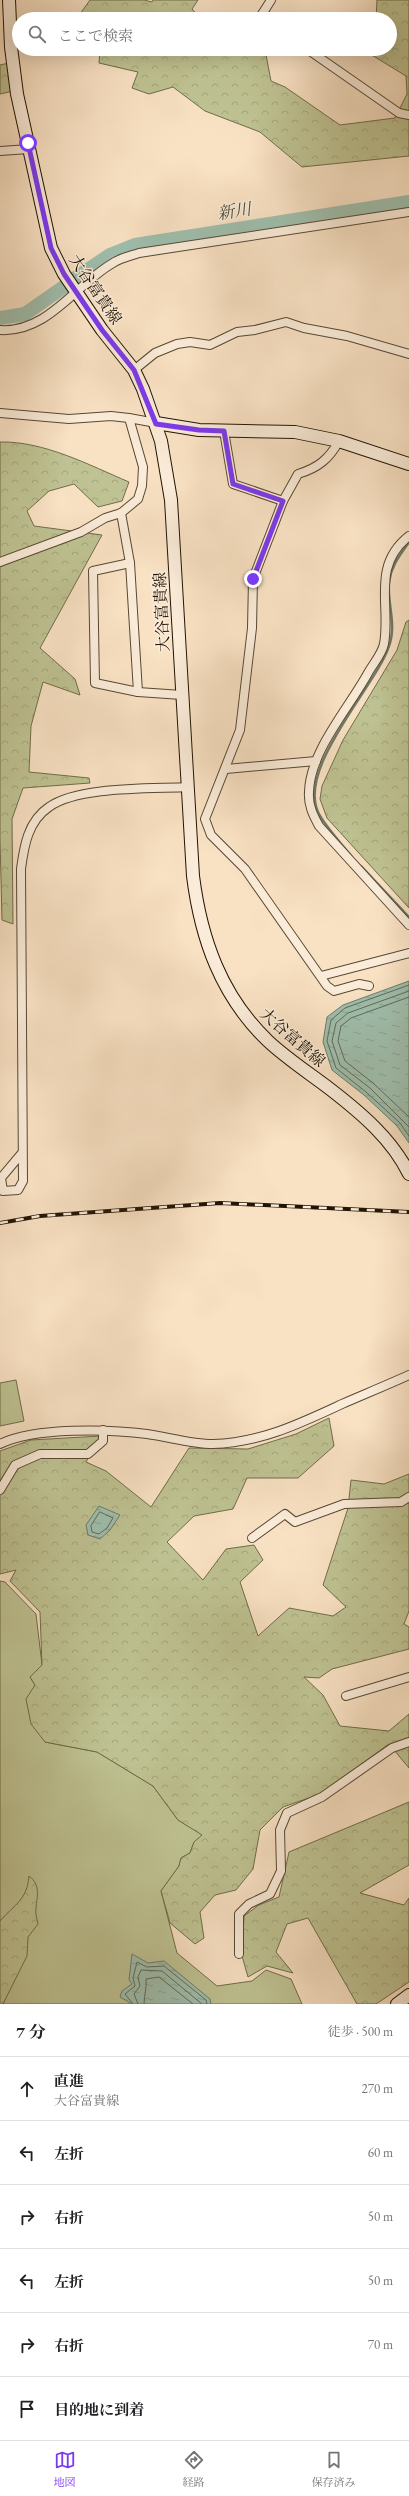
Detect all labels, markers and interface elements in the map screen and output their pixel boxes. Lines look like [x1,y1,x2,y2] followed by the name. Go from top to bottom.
[12,12,397,56] search box
[26,23,48,45] icon: search
[58,26,133,45] text: ここで検索
[19,134,37,152] route start
[215,197,254,225] water label: 新川
[65,250,127,328] street label: 大谷富貴線
[244,570,262,588] route end
[149,571,174,652] street label: 大谷富貴線
[256,1003,330,1072] street label: 大谷富貴線
[16,2021,46,2043] text: 7 分
[328,2023,393,2040] text: 徒歩 · 500 m
[54,2071,84,2090] text: 直進
[16,2078,38,2100] icon: ahead
[362,2080,393,2097] text: 270 m
[54,2092,119,2109] text: 大谷富貴線
[16,2142,38,2164] icon: left
[54,2144,84,2163] text: 左折
[368,2144,393,2161] text: 60 m
[16,2206,38,2228] icon: right
[54,2208,84,2227] text: 右折
[368,2208,393,2225] text: 50 m
[16,2270,38,2292] icon: left
[54,2272,84,2291] text: 左折
[368,2272,393,2289] text: 50 m
[16,2334,38,2356] icon: right
[54,2336,84,2355] text: 右折
[368,2336,393,2353] text: 70 m
[16,2398,38,2420] icon: arrive
[54,2400,144,2419] text: 目的地に到着
[54,2449,76,2489] tab: 地図
[183,2449,205,2489] tab: 経路
[312,2449,356,2489] tab: 保存済み

